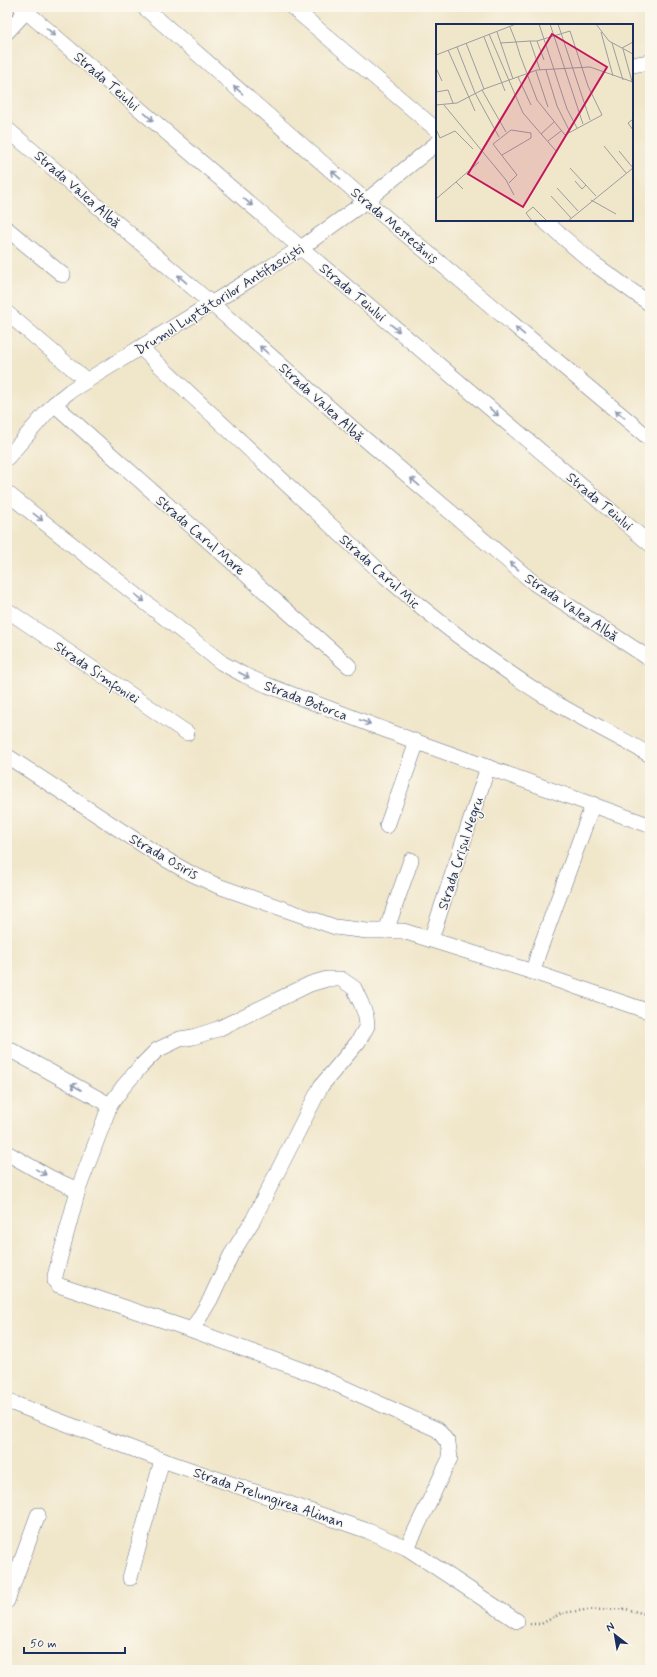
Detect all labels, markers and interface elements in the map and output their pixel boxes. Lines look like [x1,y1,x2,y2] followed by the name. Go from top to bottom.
[436,24,633,221] inset map
[45,28,56,37] one-way arrow
[70,48,143,115] street label: Strada Teiului
[233,85,244,94] one-way arrow
[144,113,155,122] one-way arrow
[30,147,125,232] street label: Strada Valea Albă
[331,171,342,180] one-way arrow
[347,184,442,268] street label: Strada Mestecăniș
[242,198,253,207] one-way arrow
[132,240,307,359] street label: Drumul Luptătorilor Antifasciști
[315,260,389,326] street label: Strada Teiului
[177,274,188,283] one-way arrow
[390,323,400,332] one-way arrow
[515,326,526,335] one-way arrow
[259,345,269,355] one-way arrow
[275,359,368,446] street label: Strada Valea Albă
[489,407,499,416] one-way arrow
[615,410,625,419] one-way arrow
[562,469,636,535] street label: Strada Teiului
[409,477,420,486] one-way arrow
[152,492,249,580] street label: Strada Carul Mare
[32,513,43,521] one-way arrow
[335,531,424,613] street label: Strada Carul Mic
[508,562,519,571] one-way arrow
[521,570,622,646] street label: Strada Valea Albă
[134,593,145,602] one-way arrow
[49,638,143,710] street label: Strada Simfoniei
[238,672,250,679] one-way arrow
[261,677,350,725] street label: Strada Botorca
[358,719,370,727] one-way arrow
[434,794,489,913] street label: Strada Crișul Negru
[126,830,202,884] street label: Strada Osiris
[70,1082,82,1090] one-way arrow
[35,1169,47,1177] one-way arrow
[191,1464,346,1533] street label: Strada Prelungirea Aliman
[595,1615,635,1655] north arrow
[604,1619,617,1635] text: N
[24,1629,125,1655] scale bar
[30,1636,57,1652] text: 50 m

